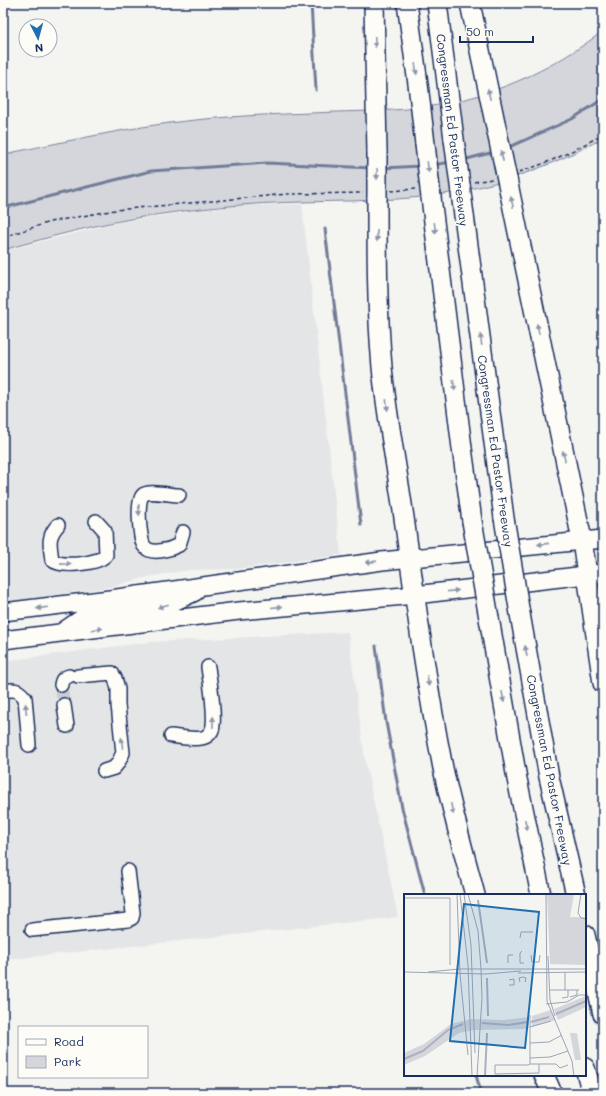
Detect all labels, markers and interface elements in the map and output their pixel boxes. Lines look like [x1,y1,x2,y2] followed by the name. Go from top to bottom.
[18,18,58,58] north arrow
[460,18,533,44] scale bar
[466,23,494,39] text: 50 m
[433,33,473,227] street label: Congressman Ed Pastor Freeway
[372,36,378,49] one-way arrow
[34,41,44,56] text: N
[413,63,419,75] one-way arrow
[485,88,491,100] one-way arrow
[498,149,504,162] one-way arrow
[425,161,431,173] one-way arrow
[374,168,380,181] one-way arrow
[508,196,514,208] one-way arrow
[432,222,438,234] one-way arrow
[374,230,380,243] one-way arrow
[535,323,541,335] one-way arrow
[477,334,484,346] one-way arrow
[475,354,517,548] street label: Congressman Ed Pastor Freeway
[451,379,457,391] one-way arrow
[383,399,390,411] one-way arrow
[561,450,567,462] one-way arrow
[136,504,143,516] one-way arrow
[537,541,549,548] one-way arrow
[365,559,377,565] one-way arrow
[60,561,73,567] one-way arrow
[447,587,459,594] one-way arrow
[157,603,169,609] one-way arrow
[271,604,283,610] one-way arrow
[36,605,49,611] one-way arrow
[91,626,103,632] one-way arrow
[523,645,529,657] one-way arrow
[524,673,576,867] street label: Congressman Ed Pastor Freeway
[425,675,431,687] one-way arrow
[500,691,506,703] one-way arrow
[23,703,30,715] one-way arrow
[210,715,216,728] one-way arrow
[119,737,125,749] one-way arrow
[450,803,456,815] one-way arrow
[524,819,530,831] one-way arrow
[404,894,586,1076] inset map
[18,1026,148,1078] legend
[54,1033,84,1049] text: Road
[54,1053,81,1069] text: Park

